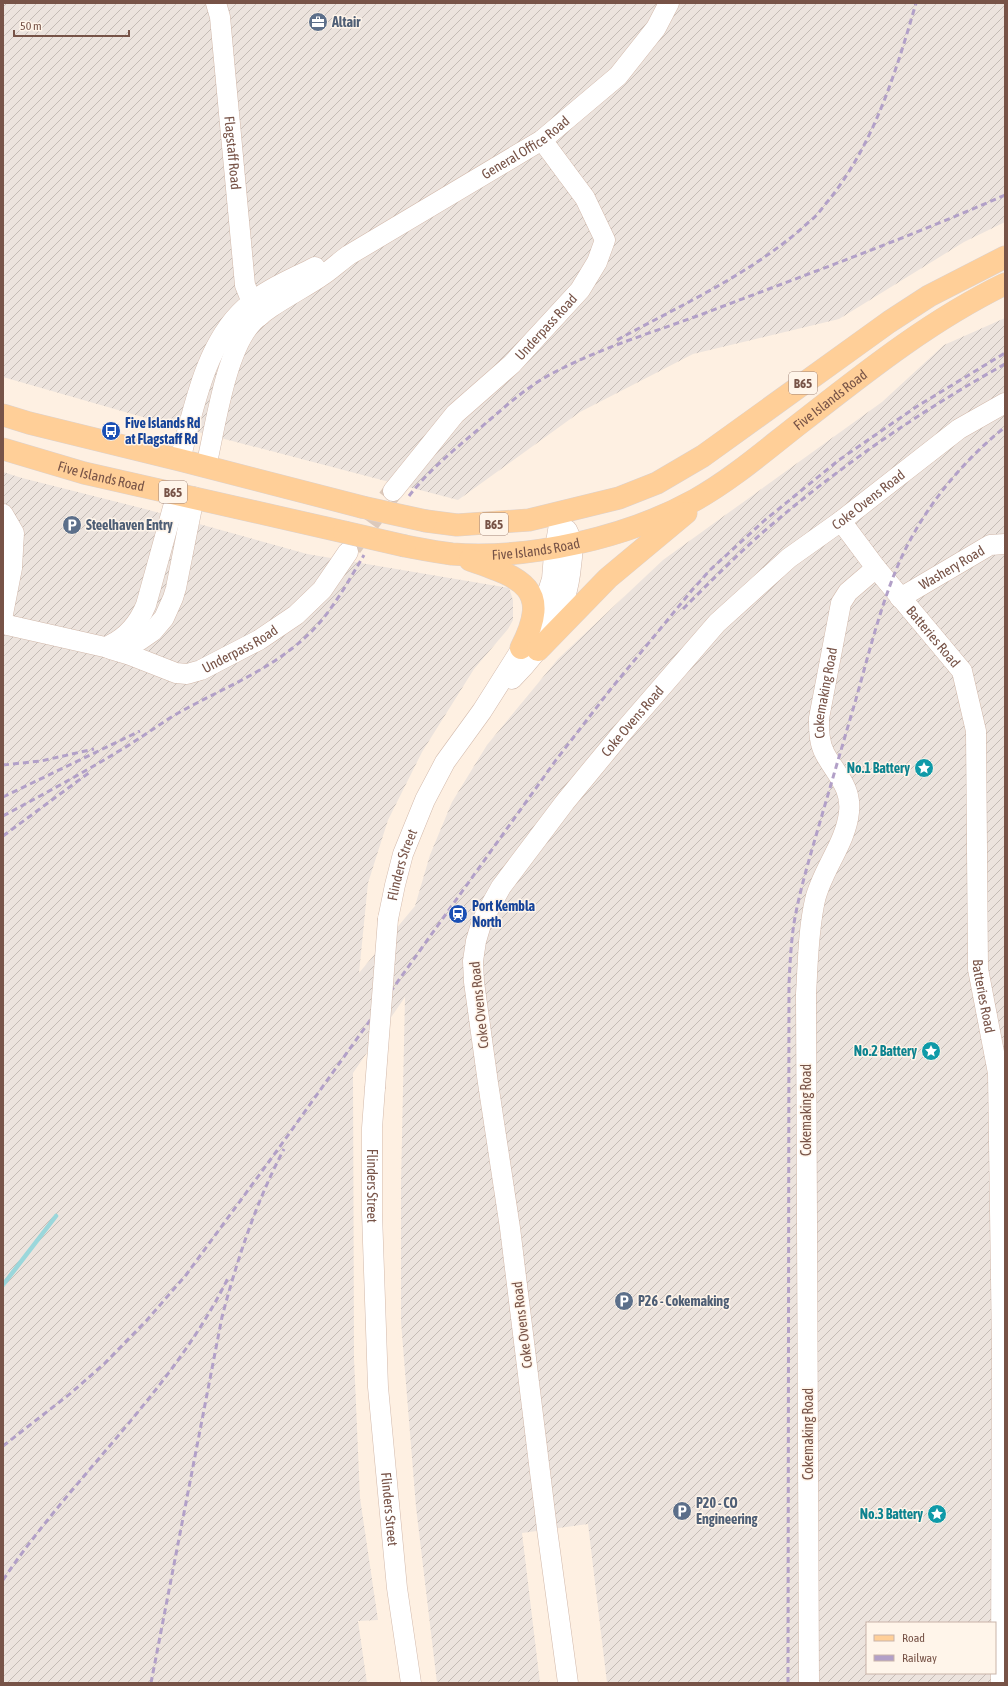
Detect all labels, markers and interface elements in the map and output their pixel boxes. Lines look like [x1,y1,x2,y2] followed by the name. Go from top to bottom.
[307,11,329,33] office icon: Altair
[14,12,129,38] scale bar
[331,14,361,30] place label: Altair
[20,19,42,33] text: 50 m
[479,113,572,182] street label: General Office Road
[221,115,244,190] street label: Flagstaff Road
[512,291,580,363] street label: Underpass Road
[790,366,870,433] street label: Five Islands Road
[789,372,817,394] road number: B65
[125,415,201,447] place label: Five Islands Rd at Flagstaff Rd
[100,420,122,442] bus stop icon: Five Islands Rd at Flagstaff Rd
[56,458,146,494] street label: Five Islands Road
[829,466,908,533] street label: Coke Ovens Road
[159,481,187,503] road number: B65
[480,513,508,535] road number: B65
[61,514,83,536] parking icon: Steelhaven Entry
[86,517,173,533] place label: Steelhaven Entry
[491,535,581,563] street label: Five Islands Road
[916,542,987,593] street label: Washery Road
[903,603,963,670] street label: Batteries Road
[199,622,281,676] street label: Underpass Road
[811,646,840,739] street label: Cokemaking Road
[598,683,667,760] street label: Coke Ovens Road
[913,757,935,779] place icon: No.1 Battery
[847,760,910,776] place label: No.1 Battery
[384,827,420,902] street label: Flinders Street
[472,898,536,930] place label: Port Kembla North
[447,903,469,925] station icon: Port Kembla North
[970,959,998,1034] street label: Batteries Road
[466,961,492,1049] street label: Coke Ovens Road
[920,1040,942,1062] place icon: No.2 Battery
[854,1043,917,1059] place label: No.2 Battery
[798,1064,814,1156] street label: Cokemaking Road
[364,1149,380,1223] street label: Flinders Street
[509,1281,535,1369] street label: Coke Ovens Road
[613,1290,635,1312] parking icon: P26 - Cokemaking
[638,1293,730,1309] place label: P26 - Cokemaking
[800,1388,816,1480] street label: Cokemaking Road
[378,1472,401,1547] street label: Flinders Street
[696,1495,759,1527] place label: P20 - CO Engineering
[671,1500,693,1522] parking icon: P20 - CO Engineering
[926,1503,948,1525] place icon: No.3 Battery
[860,1506,923,1522] place label: No.3 Battery
[866,1622,996,1674] legend
[902,1631,925,1645] text: Road
[902,1651,937,1665] text: Railway

